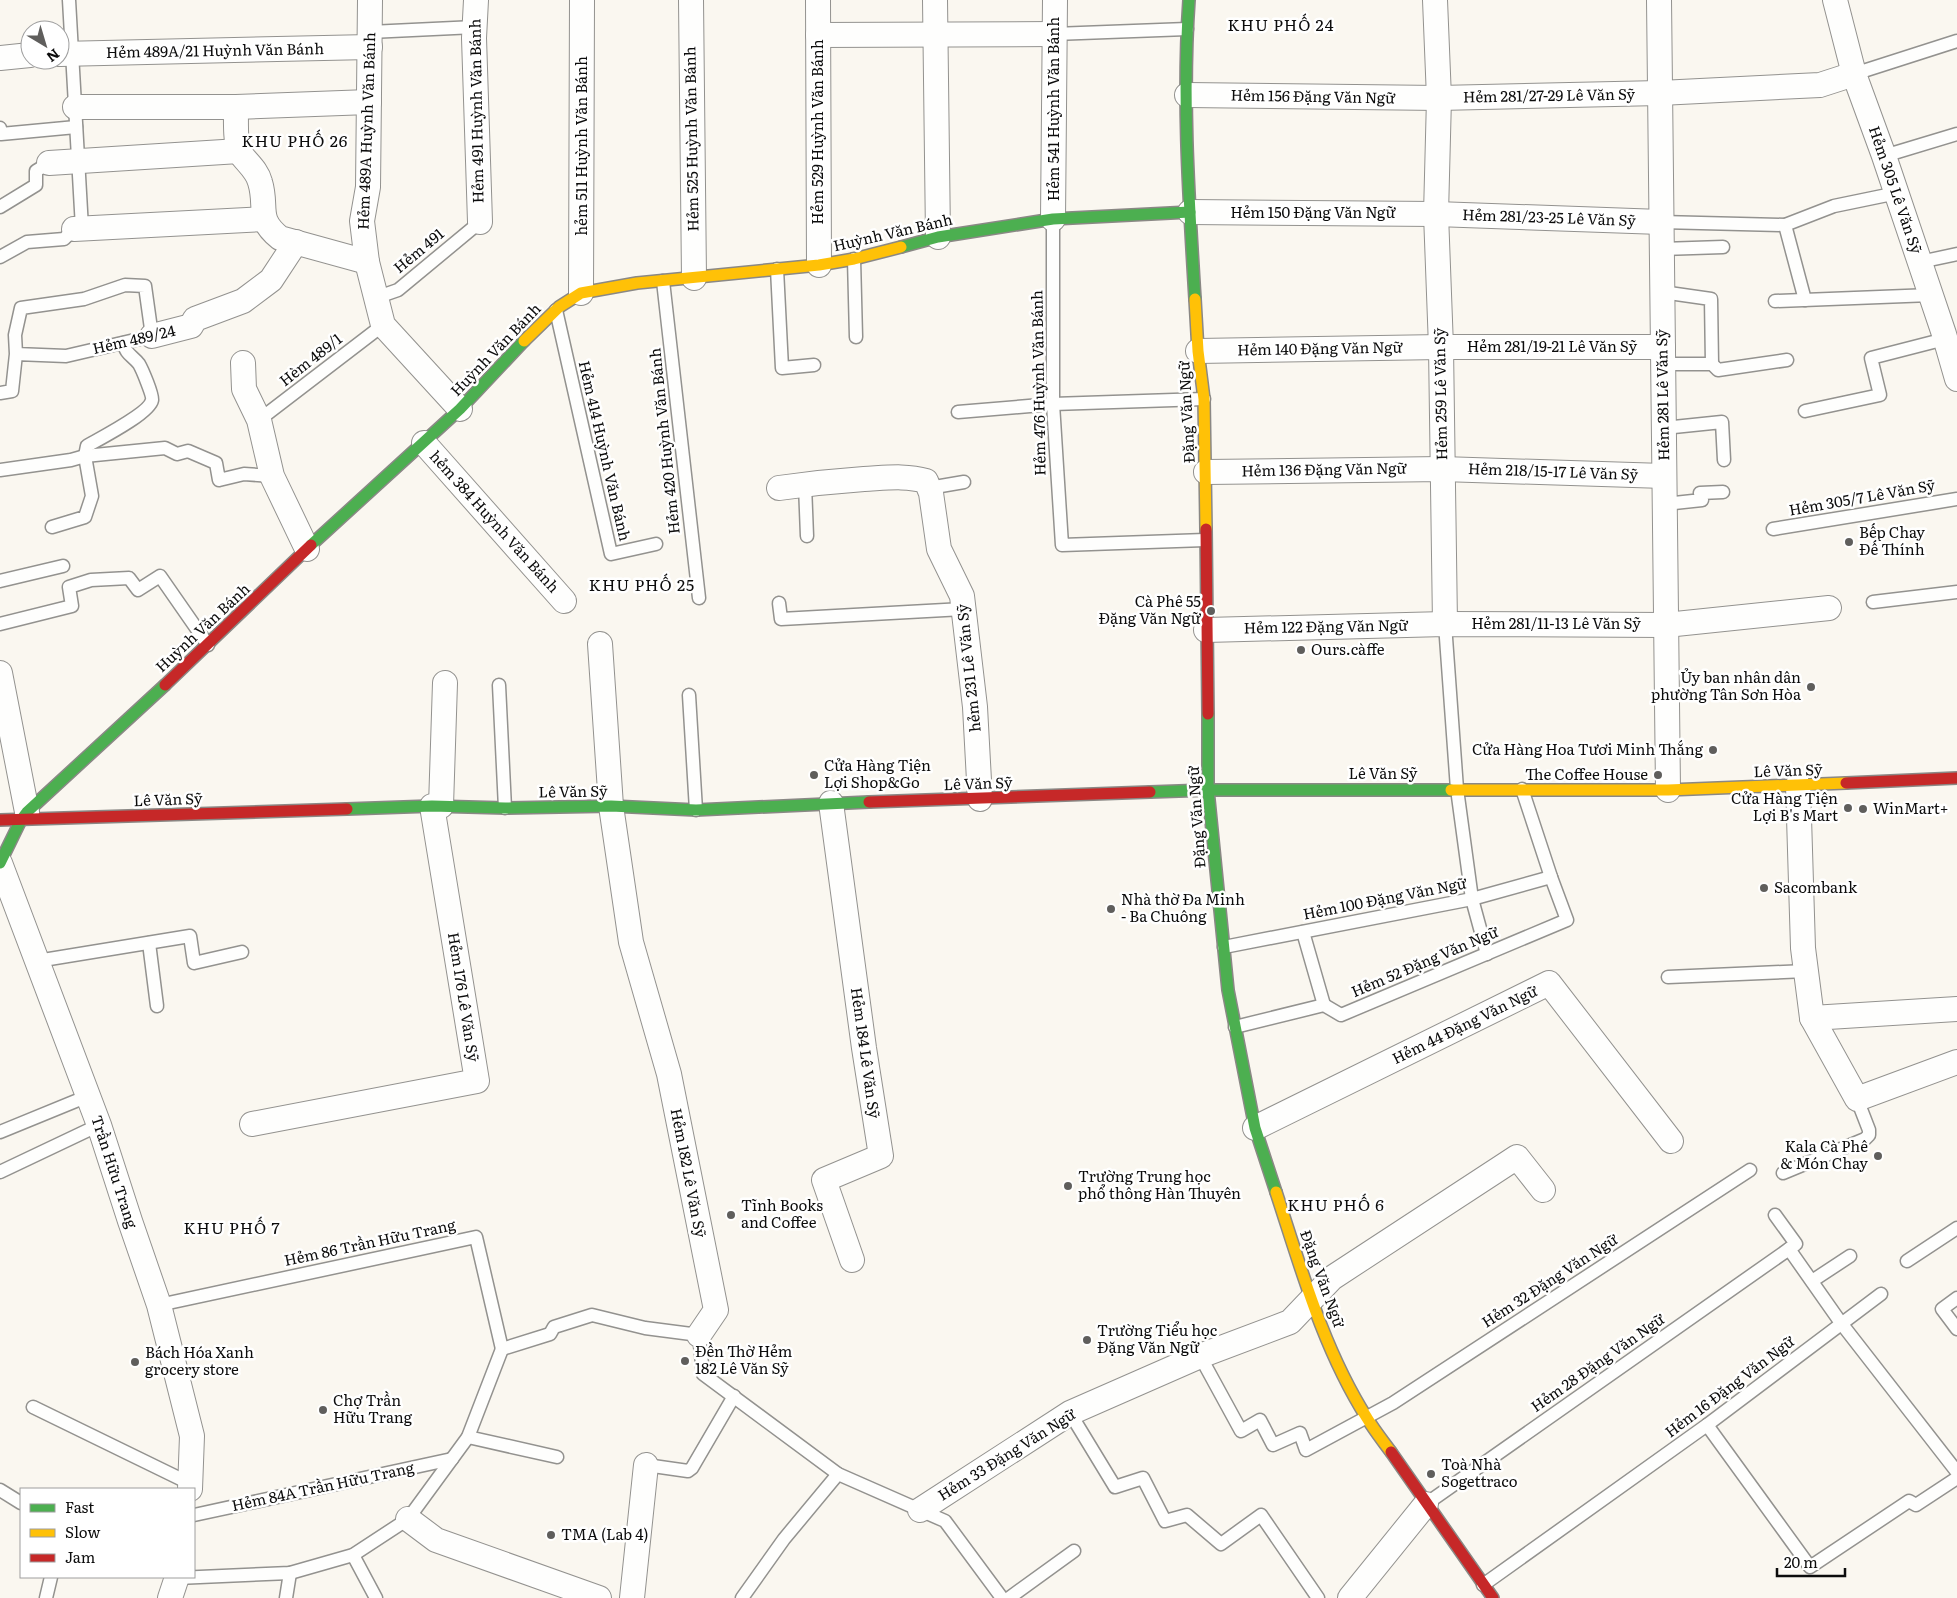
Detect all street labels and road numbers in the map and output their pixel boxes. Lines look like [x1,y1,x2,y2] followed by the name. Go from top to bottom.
[1041,17,1064,201] street label: Hẻm 541 Huỳnh Văn Bánh
[462,18,489,204] street label: Hẻm 491 Huỳnh Văn Bánh
[351,32,380,230] street label: Hẻm 489A Huỳnh Văn Bánh
[106,36,324,63] street label: Hẻm 489A/21 Huỳnh Văn Bánh
[805,39,828,225] street label: Hẻm 529 Huỳnh Văn Bánh
[677,46,704,232] street label: Hẻm 525 Huỳnh Văn Bánh
[569,56,592,236] street label: hẻm 511 Huỳnh Văn Bánh
[1463,81,1636,108] street label: Hẻm 281/27-29 Lê Văn Sỹ
[1230,83,1396,108] street label: Hẻm 156 Đặng Văn Ngữ
[1864,122,1929,257] street label: Hẻm 305 Lê Văn Sỹ
[1230,200,1396,223] street label: Hẻm 150 Đặng Văn Ngữ
[1462,202,1637,231] street label: Hẻm 281/23-25 Lê Văn Sỹ
[831,207,955,256] street label: Huỳnh Văn Bánh
[388,222,448,278] street label: Hẻm 491
[1024,290,1051,476] street label: Hẻm 476 Huỳnh Văn Bánh
[444,297,546,401] street label: Huỳnh Văn Bánh
[90,318,177,359] street label: Hẻm 489/24
[274,327,347,391] street label: Hèm 489/1
[1427,327,1452,461] street label: Hẻm 259 Lê Văn Sỹ
[1649,329,1674,461] street label: Hẻm 281 Lê Văn Sỹ
[1467,334,1638,357] street label: Hẻm 281/19-21 Lê Văn Sỹ
[1237,335,1404,360] street label: Hẻm 140 Đặng Văn Ngữ
[642,347,685,535] street label: Hẻm 420 Huỳnh Văn Bánh
[574,358,637,543] street label: Hẻm 414 Huỳnh Văn Bánh
[1171,360,1200,464] street label: Đặng Văn Ngữ
[425,445,565,597] street label: hẻm 384 Huỳnh Văn Bánh
[1241,456,1408,481] street label: Hẻm 136 Đặng Văn Ngữ
[1468,456,1639,485] street label: Hẻm 218/15-17 Lê Văn Sỹ
[1787,472,1937,521] street label: Hẻm 305/7 Lê Văn Sỹ
[150,577,254,677] street label: Huỳnh Văn Bánh
[949,603,986,733] street label: hẻm 231 Lê Văn Sỹ
[1471,611,1641,634] street label: Hẻm 281/11-13 Lê Văn Sỹ
[1244,613,1409,638] street label: Hẻm 122 Đặng Văn Ngữ
[1753,757,1823,782] street label: Lê Văn Sỹ
[1349,761,1418,784] street label: Lê Văn Sỹ
[1180,764,1211,869] street label: Đặng Văn Ngữ
[943,770,1013,795] street label: Lê Văn Sỹ
[538,778,608,803] street label: Lê Văn Sỹ
[133,786,203,811] street label: Lê Văn Sỹ
[1301,870,1469,925] street label: Hẻm 100 Đặng Văn Ngữ
[1347,919,1502,1002] street label: Hẻm 52 Đặng Văn Ngữ
[443,930,486,1064] street label: Hẻm 176 Lê Văn Sỹ
[1388,978,1542,1069] street label: Hẻm 44 Đặng Văn Ngữ
[846,986,887,1120] street label: Hẻm 184 Lê Văn Sỹ
[666,1106,713,1240] street label: Hẻm 182 Lê Văn Sỹ
[86,1112,145,1232] street label: Trần Hữu Trang
[282,1212,458,1271] street label: Hẻm 86 Trần Hữu Trang
[1295,1226,1352,1331] street label: Đặng Văn Ngữ
[1476,1227,1622,1333] street label: Hẻm 32 Đặng Văn Ngữ
[1525,1306,1669,1417] street label: Hẻm 28 Đặng Văn Ngữ
[1659,1329,1799,1442] street label: Hẻm 16 Đặng Văn Ngữ
[933,1401,1080,1506] street label: Hẻm 33 Đặng Văn Ngữ
[229,1455,417,1516] street label: Hẻm 84A Trần Hữu Trang

